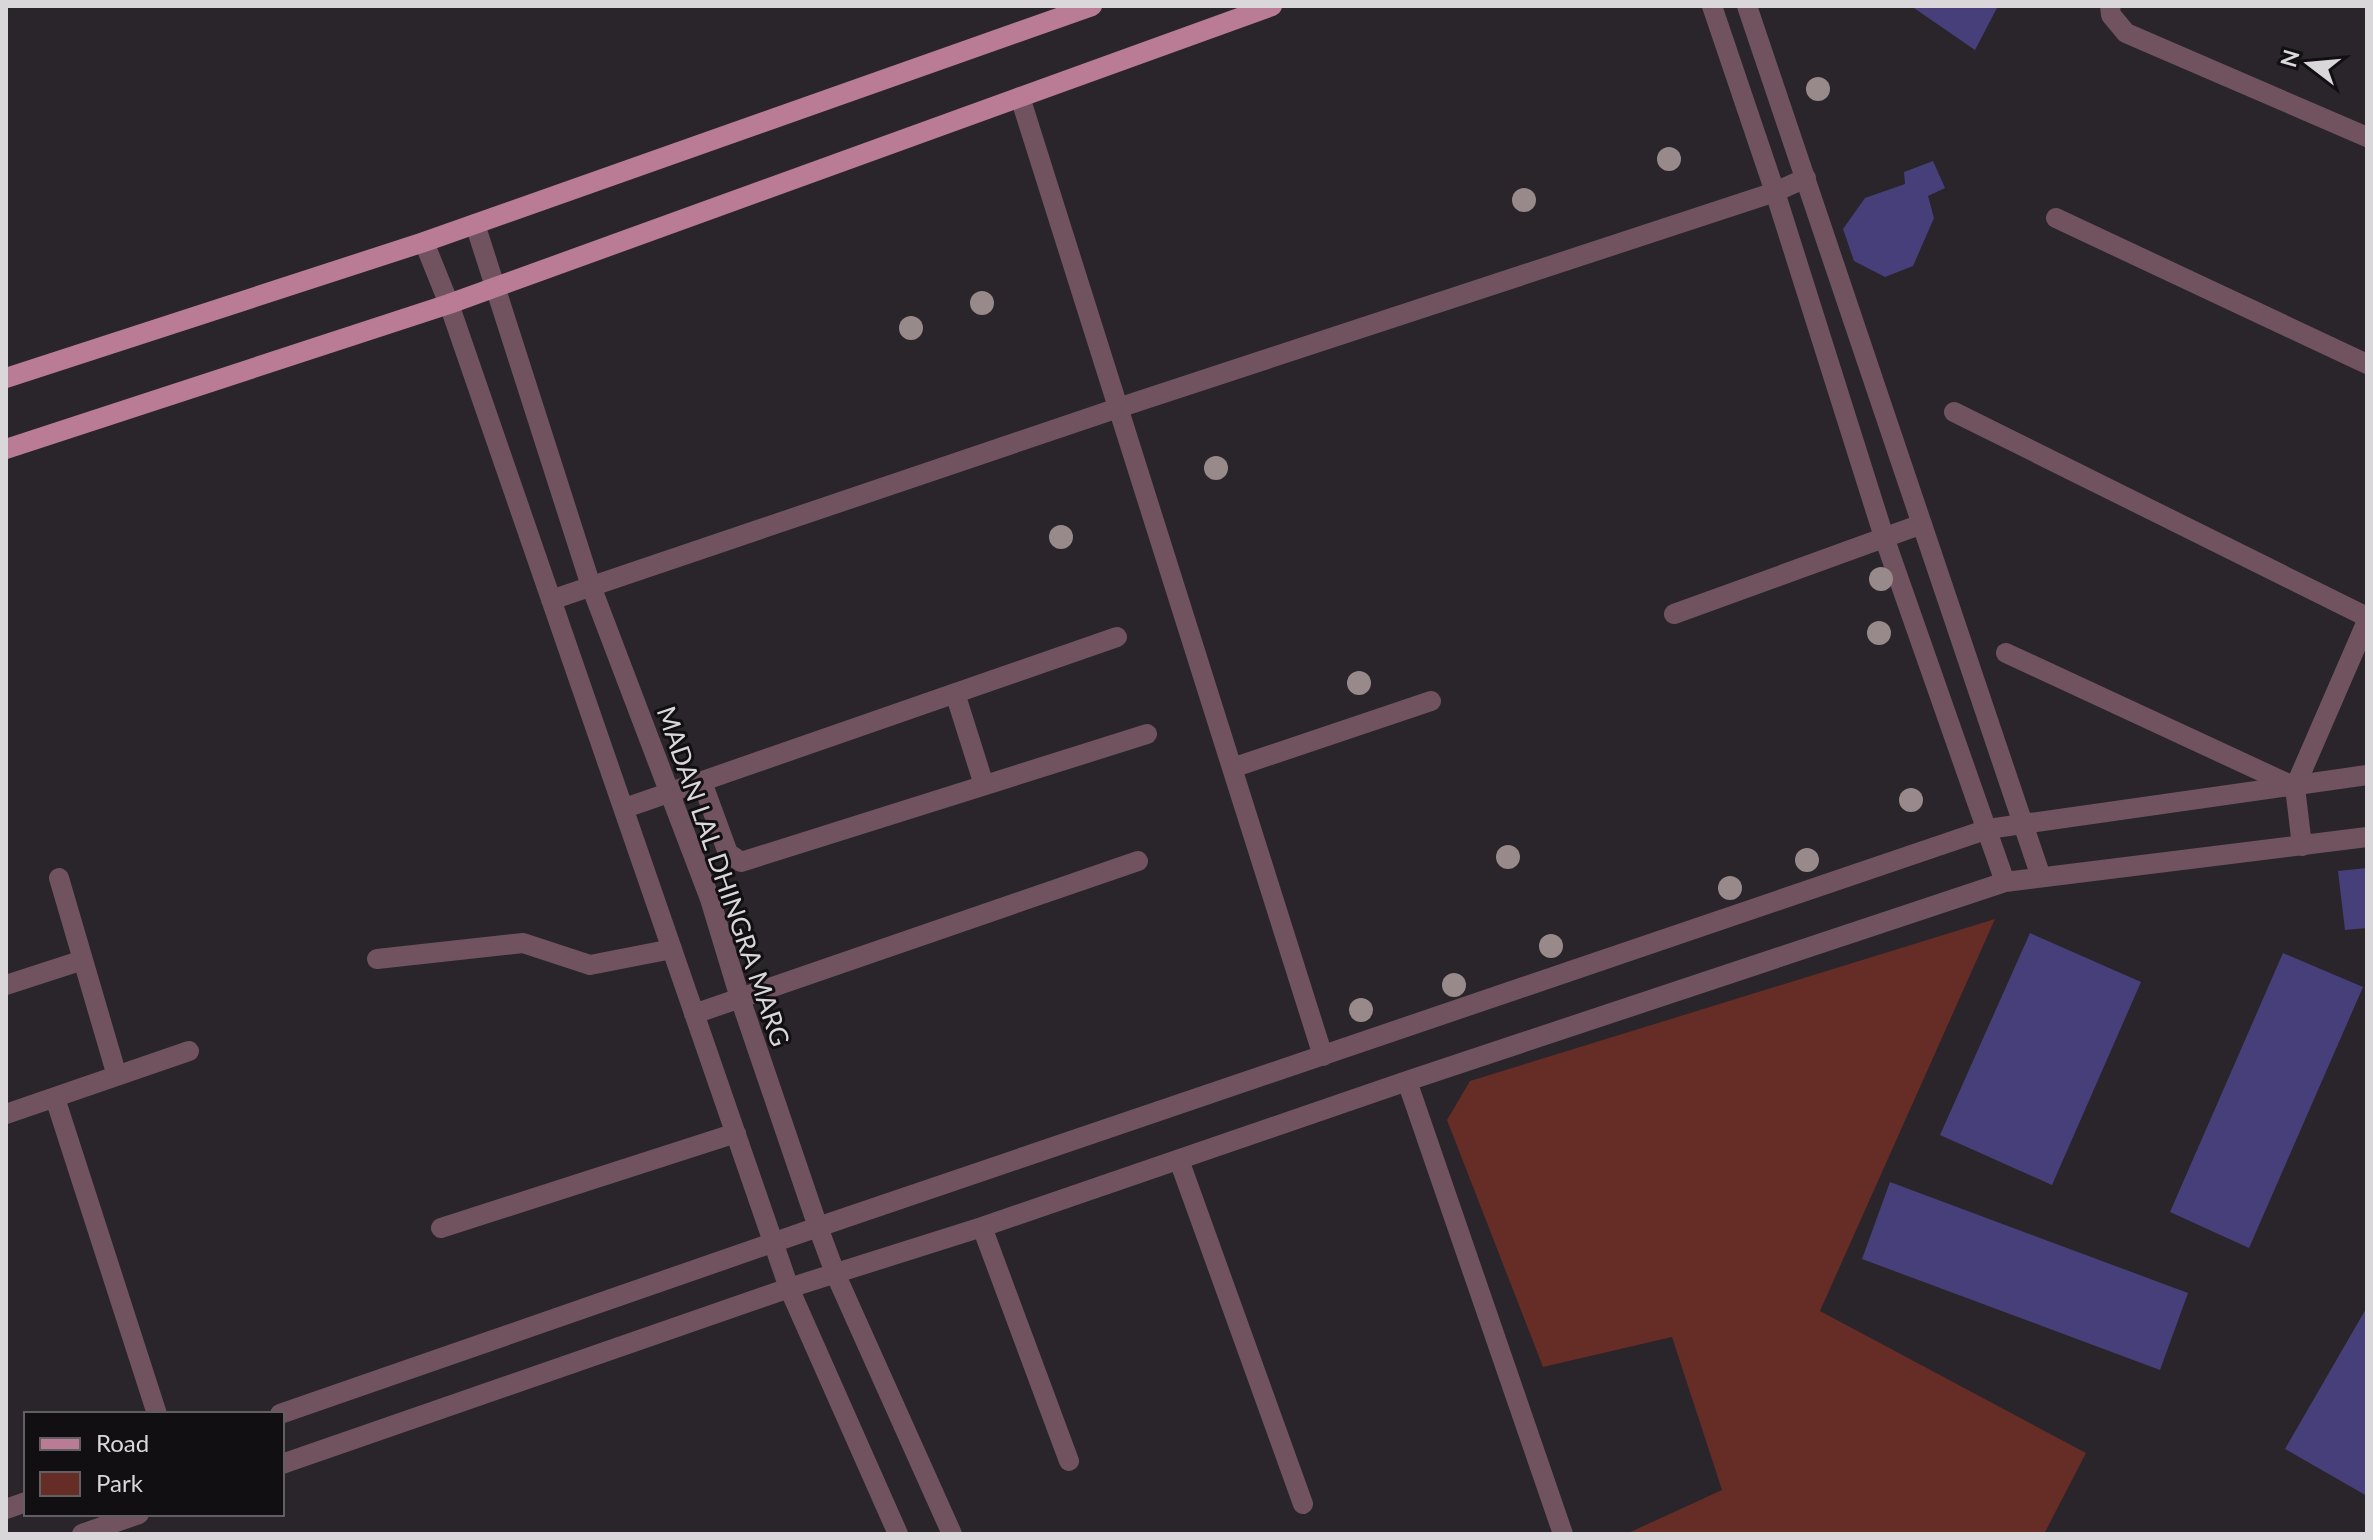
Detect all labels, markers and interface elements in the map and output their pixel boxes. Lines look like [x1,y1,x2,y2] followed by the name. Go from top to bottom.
[2269,24,2349,104] north arrow
[2274,46,2305,70] text: N
[651,702,797,1050] street label: MADAN LAL DHINGRA MARG
[24,1412,284,1516] legend
[96,1428,149,1457] text: Road
[96,1468,144,1497] text: Park

